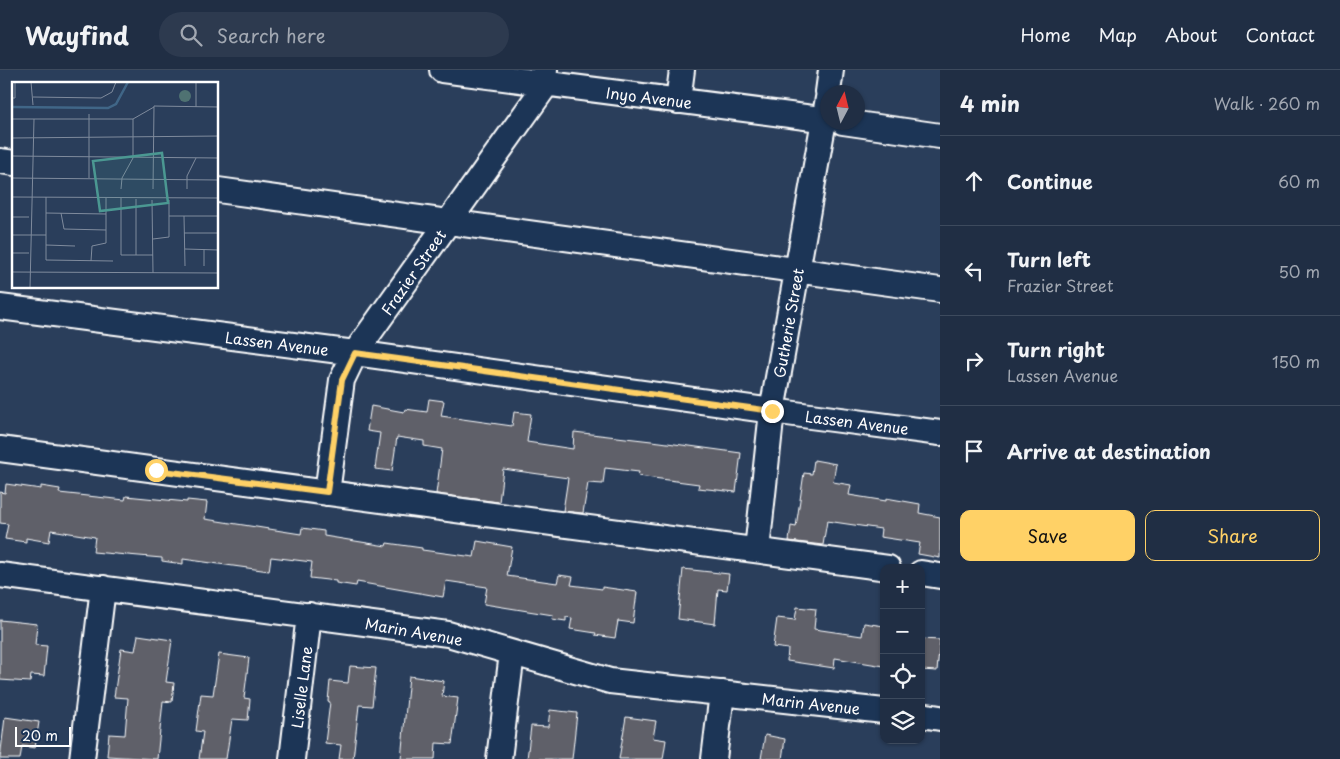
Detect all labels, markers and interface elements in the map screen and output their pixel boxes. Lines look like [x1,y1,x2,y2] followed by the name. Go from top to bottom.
[159,12,509,57] search box
[25,17,129,53] text: Wayfind
[177,21,205,49] icon: search
[217,21,325,49] text: Search here
[1020,21,1070,48] text: Home
[1098,21,1137,48] text: Map
[1165,21,1217,48] text: About
[1245,21,1315,48] text: Contact
[605,80,693,114] street label: Inyo Avenue
[12,82,219,289] inset map
[820,85,865,130] north arrow
[960,87,1020,119] text: 4 min
[1214,91,1320,115] text: Walk · 260 m
[960,167,988,195] icon: ahead
[1007,167,1093,195] text: Continue
[1278,169,1320,193] text: 60 m
[375,224,451,320] street label: Frazier Street
[1007,245,1091,273] text: Turn left
[960,257,988,285] icon: left
[1279,259,1320,283] text: 50 m
[767,266,809,380] street label: Gutherie Street
[1007,273,1114,297] text: Frazier Street
[224,325,330,361] street label: Lassen Avenue
[1007,335,1105,363] text: Turn right
[960,347,988,375] icon: right
[1272,349,1320,373] text: 150 m
[1007,363,1118,387] text: Lassen Avenue
[761,400,784,423] route end
[804,404,910,440] street label: Lassen Avenue
[960,437,988,465] icon: arrive
[1007,437,1211,465] text: Arrive at destination
[145,459,168,482] route start
[960,510,1135,561] button: Save
[1145,510,1320,561] button: Share
[880,564,925,744] map controls
[880,564,925,609] button: +
[880,609,925,654] button: −
[363,611,465,651] street label: Marin Avenue
[285,645,317,729] street label: Liselle Lane
[880,654,925,699] button: locate
[761,686,861,720] street label: Marin Avenue
[880,699,925,744] button: layers
[15,724,71,747] scale bar
[22,725,58,746] text: 20 m

